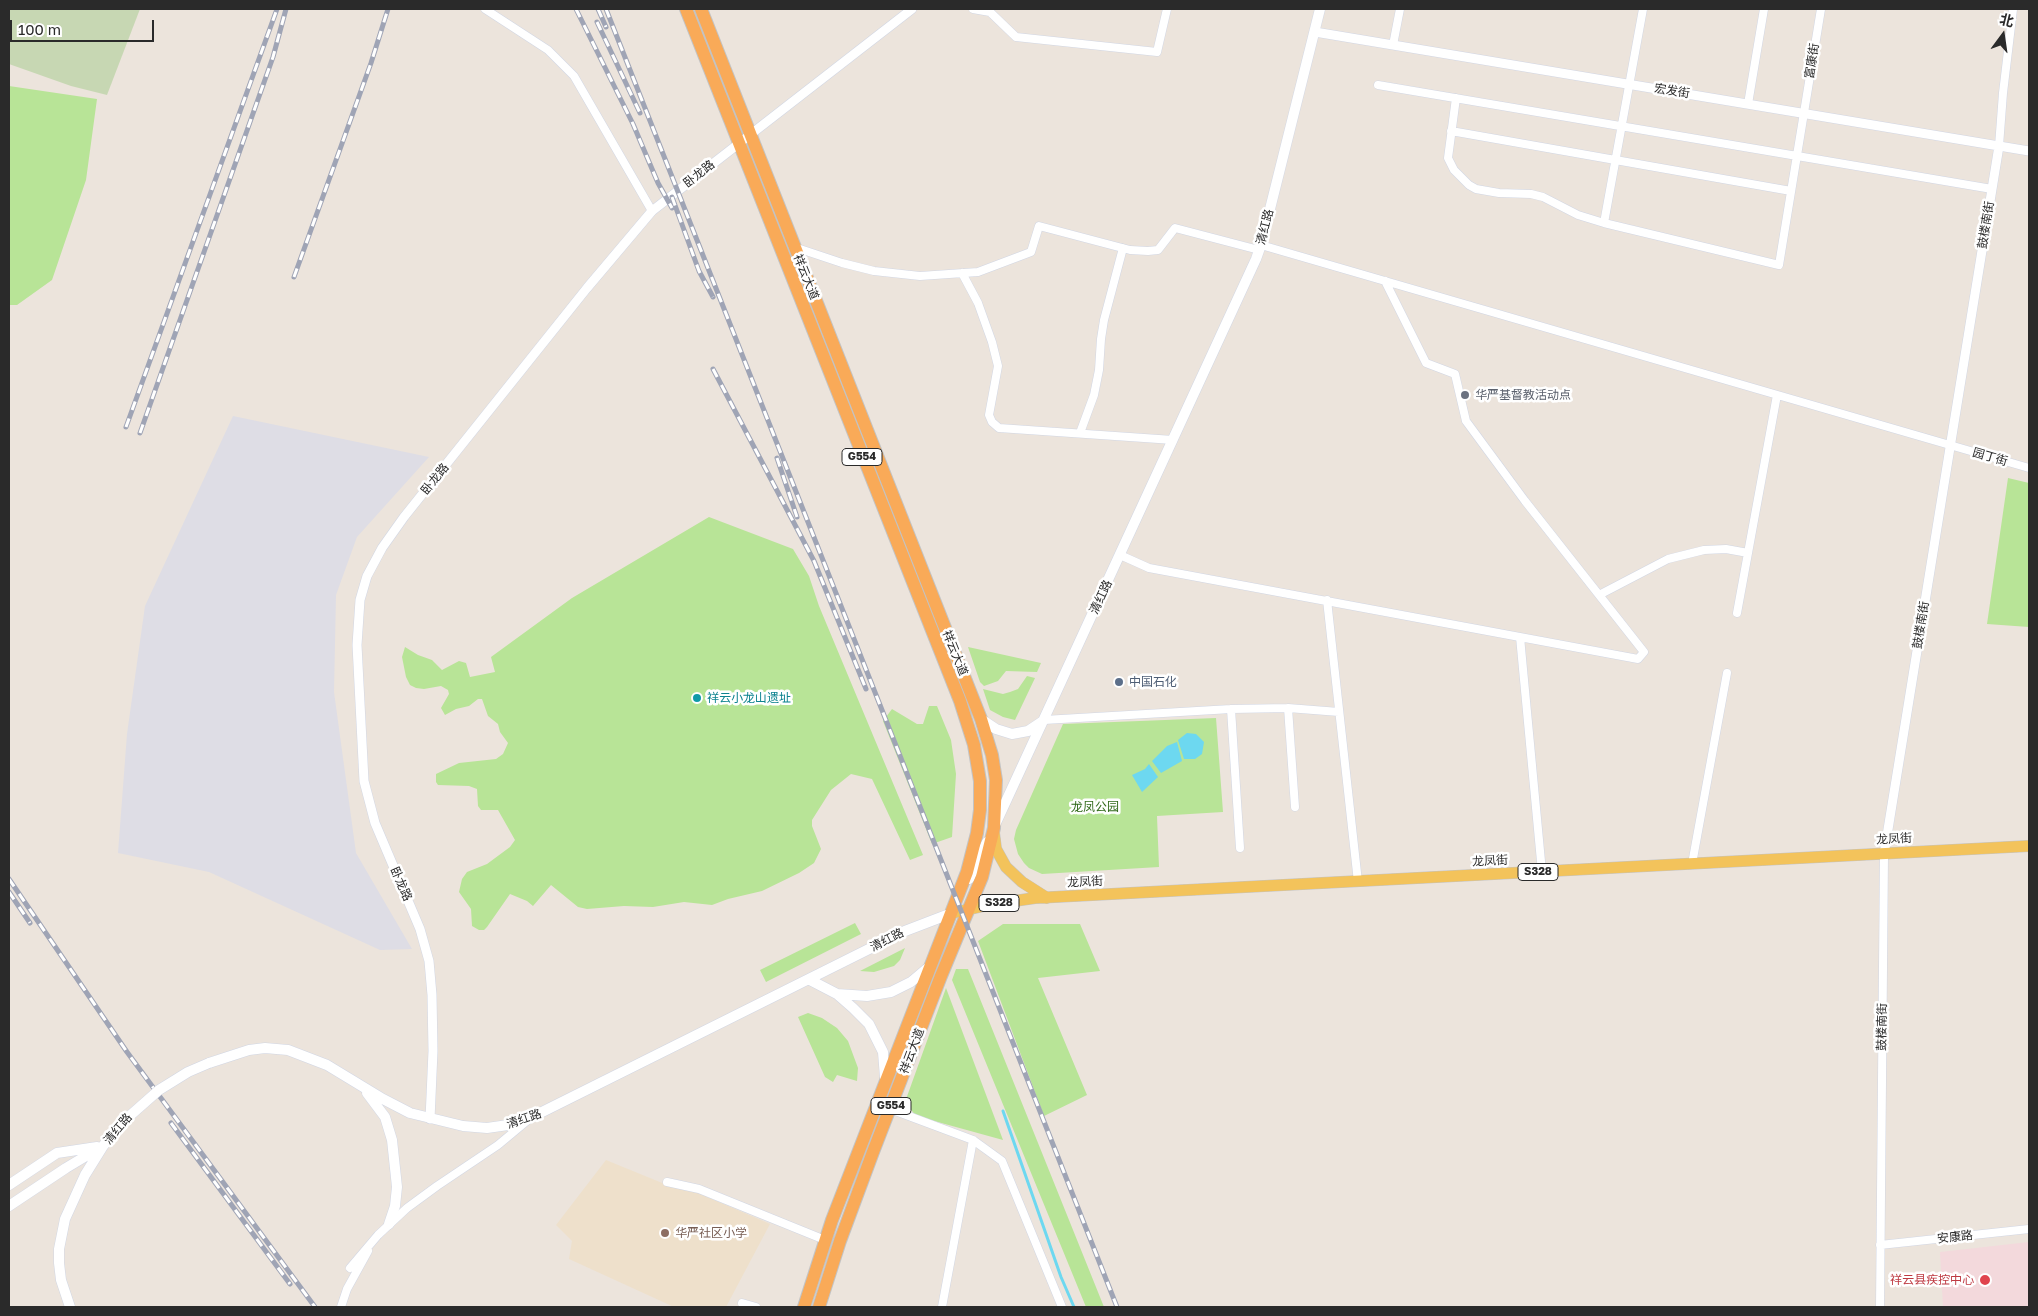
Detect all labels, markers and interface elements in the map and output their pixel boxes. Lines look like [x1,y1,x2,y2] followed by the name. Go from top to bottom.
[12,10,156,42] scale bar
[1978,10,2028,60] north arrow
[1998,10,2016,30] text: 北
[18,20,61,38] text: 100 m
[1802,42,1822,80] street label: 富康街
[1653,81,1691,101] street label: 宏发街
[680,157,718,191] street label: 卧龙路
[1975,200,1997,250] street label: 鼓楼南街
[1254,208,1276,246] street label: 清红路
[790,252,822,302] street label: 祥云大道
[1475,388,1571,402] place label: 华严基督教活动点
[1459,389,1471,401] marker: 华严基督教活动点
[1971,445,2009,469] street label: 园丁街
[842,448,882,466] road number: G554
[418,460,452,498] street label: 卧龙路
[1087,578,1115,616] street label: 清红路
[1910,600,1932,650] street label: 鼓楼南街
[939,628,971,678] street label: 祥云大道
[1129,675,1177,689] place label: 中国石化
[1113,676,1125,688] marker: 中国石化
[707,691,791,705] place label: 祥云小龙山遗址
[691,692,703,704] marker: 祥云小龙山遗址
[1071,800,1119,814] park label: 龙凤公园
[1876,831,1912,847] street label: 龙凤街
[1472,853,1508,869] street label: 龙凤街
[1518,864,1558,880] road number: S328
[387,865,415,903] street label: 卧龙路
[1067,874,1103,890] street label: 龙凤街
[979,894,1019,911] road number: S328
[868,925,906,955] street label: 清红路
[1874,1003,1890,1051] street label: 鼓楼南街
[897,1026,927,1076] street label: 祥云大道
[871,1098,911,1114] road number: G554
[505,1106,543,1132] street label: 清红路
[101,1111,135,1147] street label: 清红路
[675,1226,747,1240] place label: 华严社区小学
[659,1227,671,1239] marker: 华严社区小学
[1936,1228,1974,1246] street label: 安康路
[1890,1273,1974,1287] place label: 祥云县疾控中心
[1978,1273,1992,1287] marker: 祥云县疾控中心

